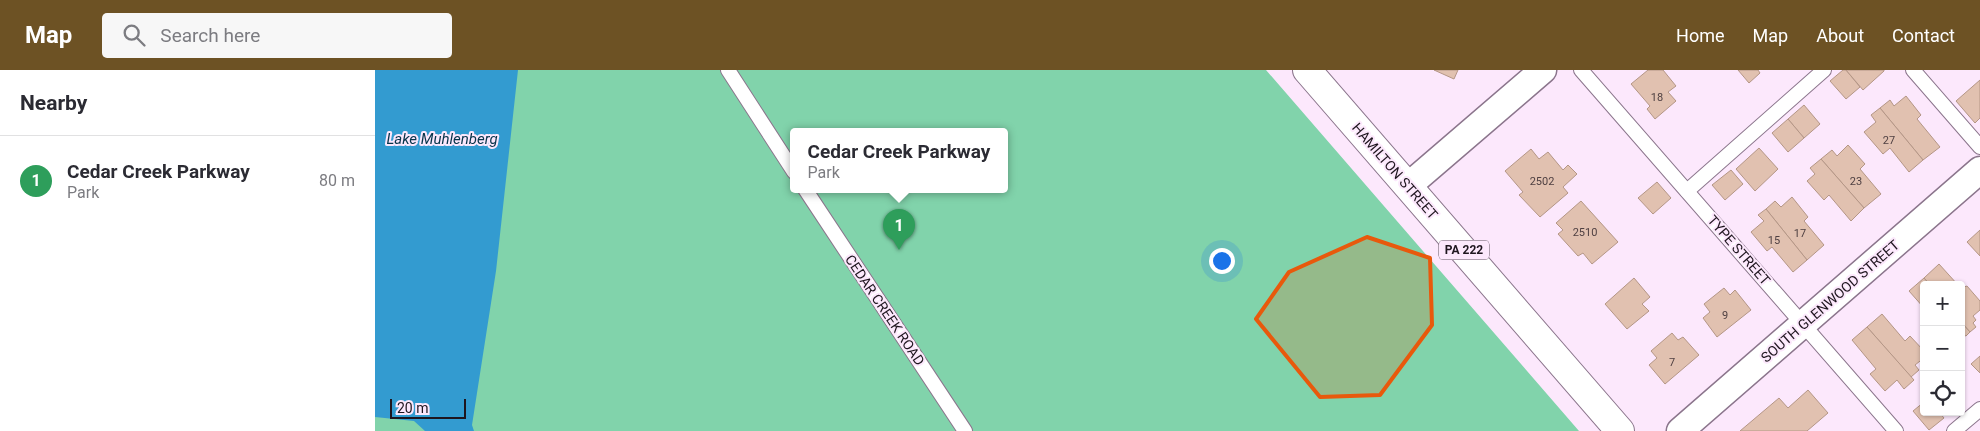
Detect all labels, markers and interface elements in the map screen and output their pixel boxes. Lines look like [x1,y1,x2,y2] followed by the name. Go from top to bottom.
[102,13,452,58] search box
[25,21,72,49] text: Map
[120,21,148,49] icon: search
[160,24,260,47] text: Search here
[1676,25,1725,46] text: Home
[1753,25,1788,46] text: Map
[1816,25,1864,46] text: About
[1892,25,1955,46] text: Contact
[20,91,87,115] text: Nearby
[1651,91,1663,104] house number: 18
[1349,120,1441,223] street label: HAMILTON STREET
[790,128,1008,193] popup
[386,130,498,148] water label: Lake Muhlenberg
[1883,134,1895,147] house number: 27
[808,140,990,163] text: Cedar Creek Parkway
[67,160,250,183] text: Cedar Creek Parkway
[808,163,840,182] text: Park
[31,171,41,190] text: 1
[319,171,355,190] text: 80 m
[1530,175,1554,188] house number: 2502
[1850,175,1862,188] house number: 23
[67,183,99,202] text: Park
[883,209,915,250] pin: 1
[1704,212,1774,288] street label: TYPE STREET
[1573,226,1597,239] house number: 2510
[1794,227,1806,240] house number: 17
[1768,234,1780,247] house number: 15
[1758,236,1903,365] street label: SOUTH GLENWOOD STREET
[1439,240,1489,260] road number: PA 222
[1209,248,1235,274] your location
[842,252,928,368] street label: CEDAR CREEK ROAD
[1920,281,1965,416] map controls
[1920,281,1965,326] button: +
[1722,309,1728,322] house number: 9
[1920,326,1965,371] button: −
[1669,356,1675,369] house number: 7
[1920,371,1965,416] button: locate
[390,396,466,419] scale bar
[397,400,429,416] text: 20 m

